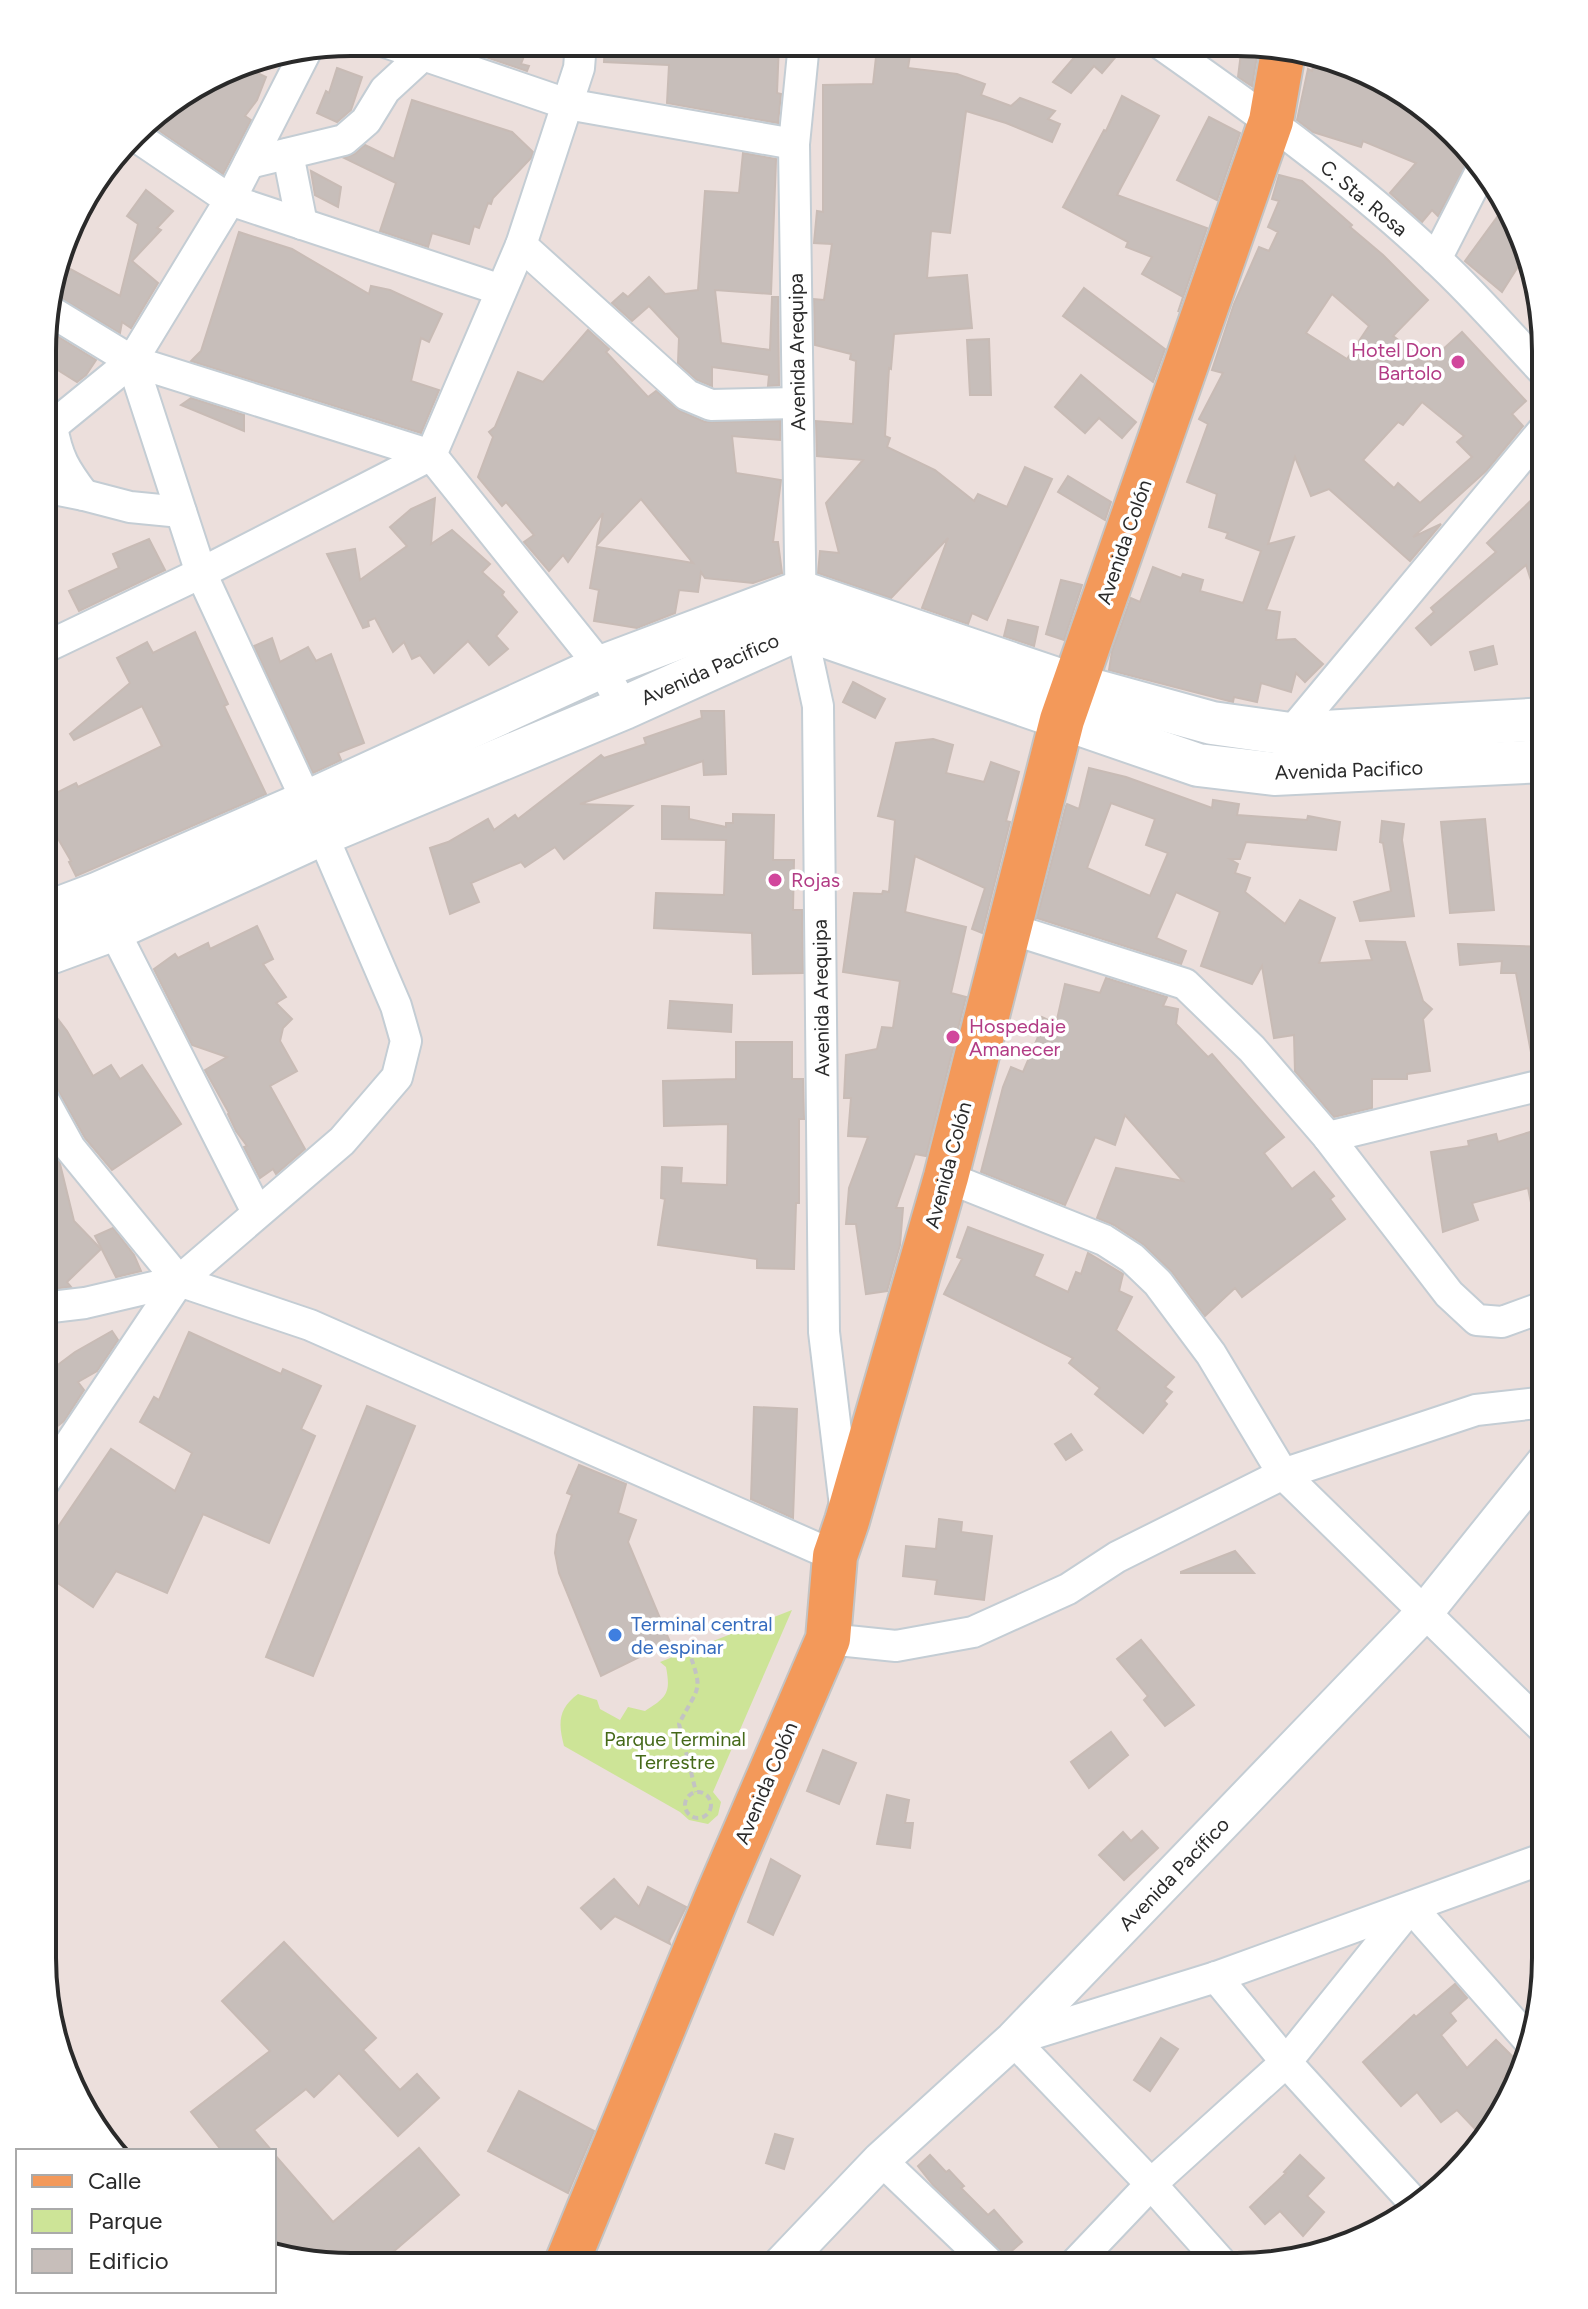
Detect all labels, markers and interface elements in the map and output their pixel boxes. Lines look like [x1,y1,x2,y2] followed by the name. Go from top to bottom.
[1316,155,1412,241] street label: C. Sta. Rosa
[784,273,810,431] street label: Avenida Arequipa
[1351,338,1442,385] place label: Hotel Don Bartolo
[1449,353,1467,371] marker: Hotel Don Bartolo
[1091,477,1157,607] street label: Avenida Colón
[637,628,783,710] street label: Avenida Pacifico
[1274,755,1424,785] street label: Avenida Pacifico
[791,868,840,892] place label: Rojas
[766,871,784,889] marker: Rojas
[808,919,834,1077] street label: Avenida Arequipa
[969,1014,1066,1061] place label: Hospedaje Amanecer
[944,1028,962,1046] marker: Hospedaje Amanecer
[920,1099,976,1231] street label: Avenida Colón
[631,1612,773,1659] place label: Terminal central de espinar
[606,1626,624,1644] marker: Terminal central de espinar
[730,1718,802,1848] street label: Avenida Colón
[604,1727,746,1774] park label: Parque Terminal Terrestre
[1114,1812,1234,1936] street label: Avenida Pacífico
[16,2149,276,2293] legend
[88,2166,141,2195] text: Calle
[88,2206,162,2235] text: Parque
[88,2246,169,2275] text: Edificio

